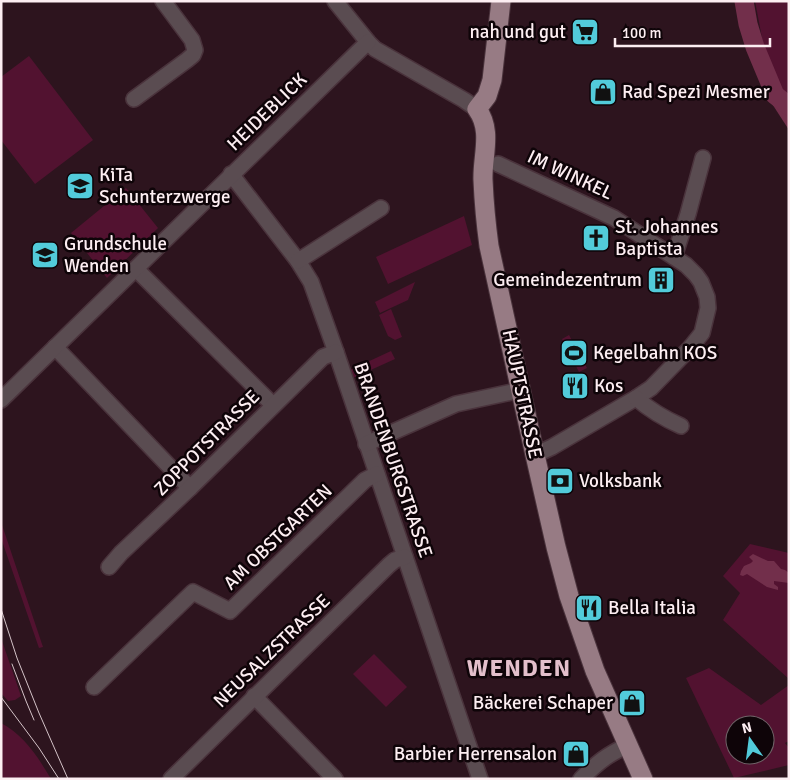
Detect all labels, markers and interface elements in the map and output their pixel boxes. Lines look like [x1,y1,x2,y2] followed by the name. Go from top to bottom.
[615,15,770,47] scale bar
[570,17,600,47] supermarket icon: nah und gut
[469,20,566,44] place label: nah und gut
[622,24,662,42] text: 100 m
[222,68,312,156] street label: HEIDEBLICK
[588,77,618,107] shop icon: Rad Spezi Mesmer
[622,80,770,104] place label: Rad Spezi Mesmer
[523,145,617,205] street label: IM WINKEL
[99,163,231,209] place label: KiTa Schunterzwerge
[65,171,95,201] school or university icon: KiTa Schunterzwerge
[615,215,718,261] place label: St. Johannes Baptista
[581,223,611,253] church icon: St. Johannes Baptista
[64,232,167,278] place label: Grundschule Wenden
[30,240,60,270] school or university icon: Grundschule Wenden
[646,265,676,295] building icon: Gemeindezentrum
[493,268,642,292] place label: Gemeindezentrum
[497,327,547,461] street label: HAUPTSTRASSE
[559,338,589,368] sports icon: Kegelbahn KOS
[593,341,717,365] place label: Kegelbahn KOS
[348,359,438,561] street label: BRANDENBURGSTRASSE
[560,371,590,401] restaurant icon: Kos
[594,374,623,398] place label: Kos
[149,385,265,501] street label: ZOPPOTSTRASSE
[545,466,575,496] bank icon: Volksbank
[579,469,662,493] place label: Volksbank
[219,479,337,595] street label: AM OBSTGARTEN
[209,589,335,713] street label: NEUSALZSTRASSE
[574,593,604,623] restaurant icon: Bella Italia
[608,596,696,620] place label: Bella Italia
[467,653,571,683] district label: WENDEN
[617,688,647,718] shop icon: Bäckerei Schaper
[473,691,613,715] place label: Bäckerei Schaper
[725,715,775,765] north arrow
[740,718,754,737] text: N
[561,739,591,769] shop icon: Barbier Herrensalon
[394,742,557,766] place label: Barbier Herrensalon

